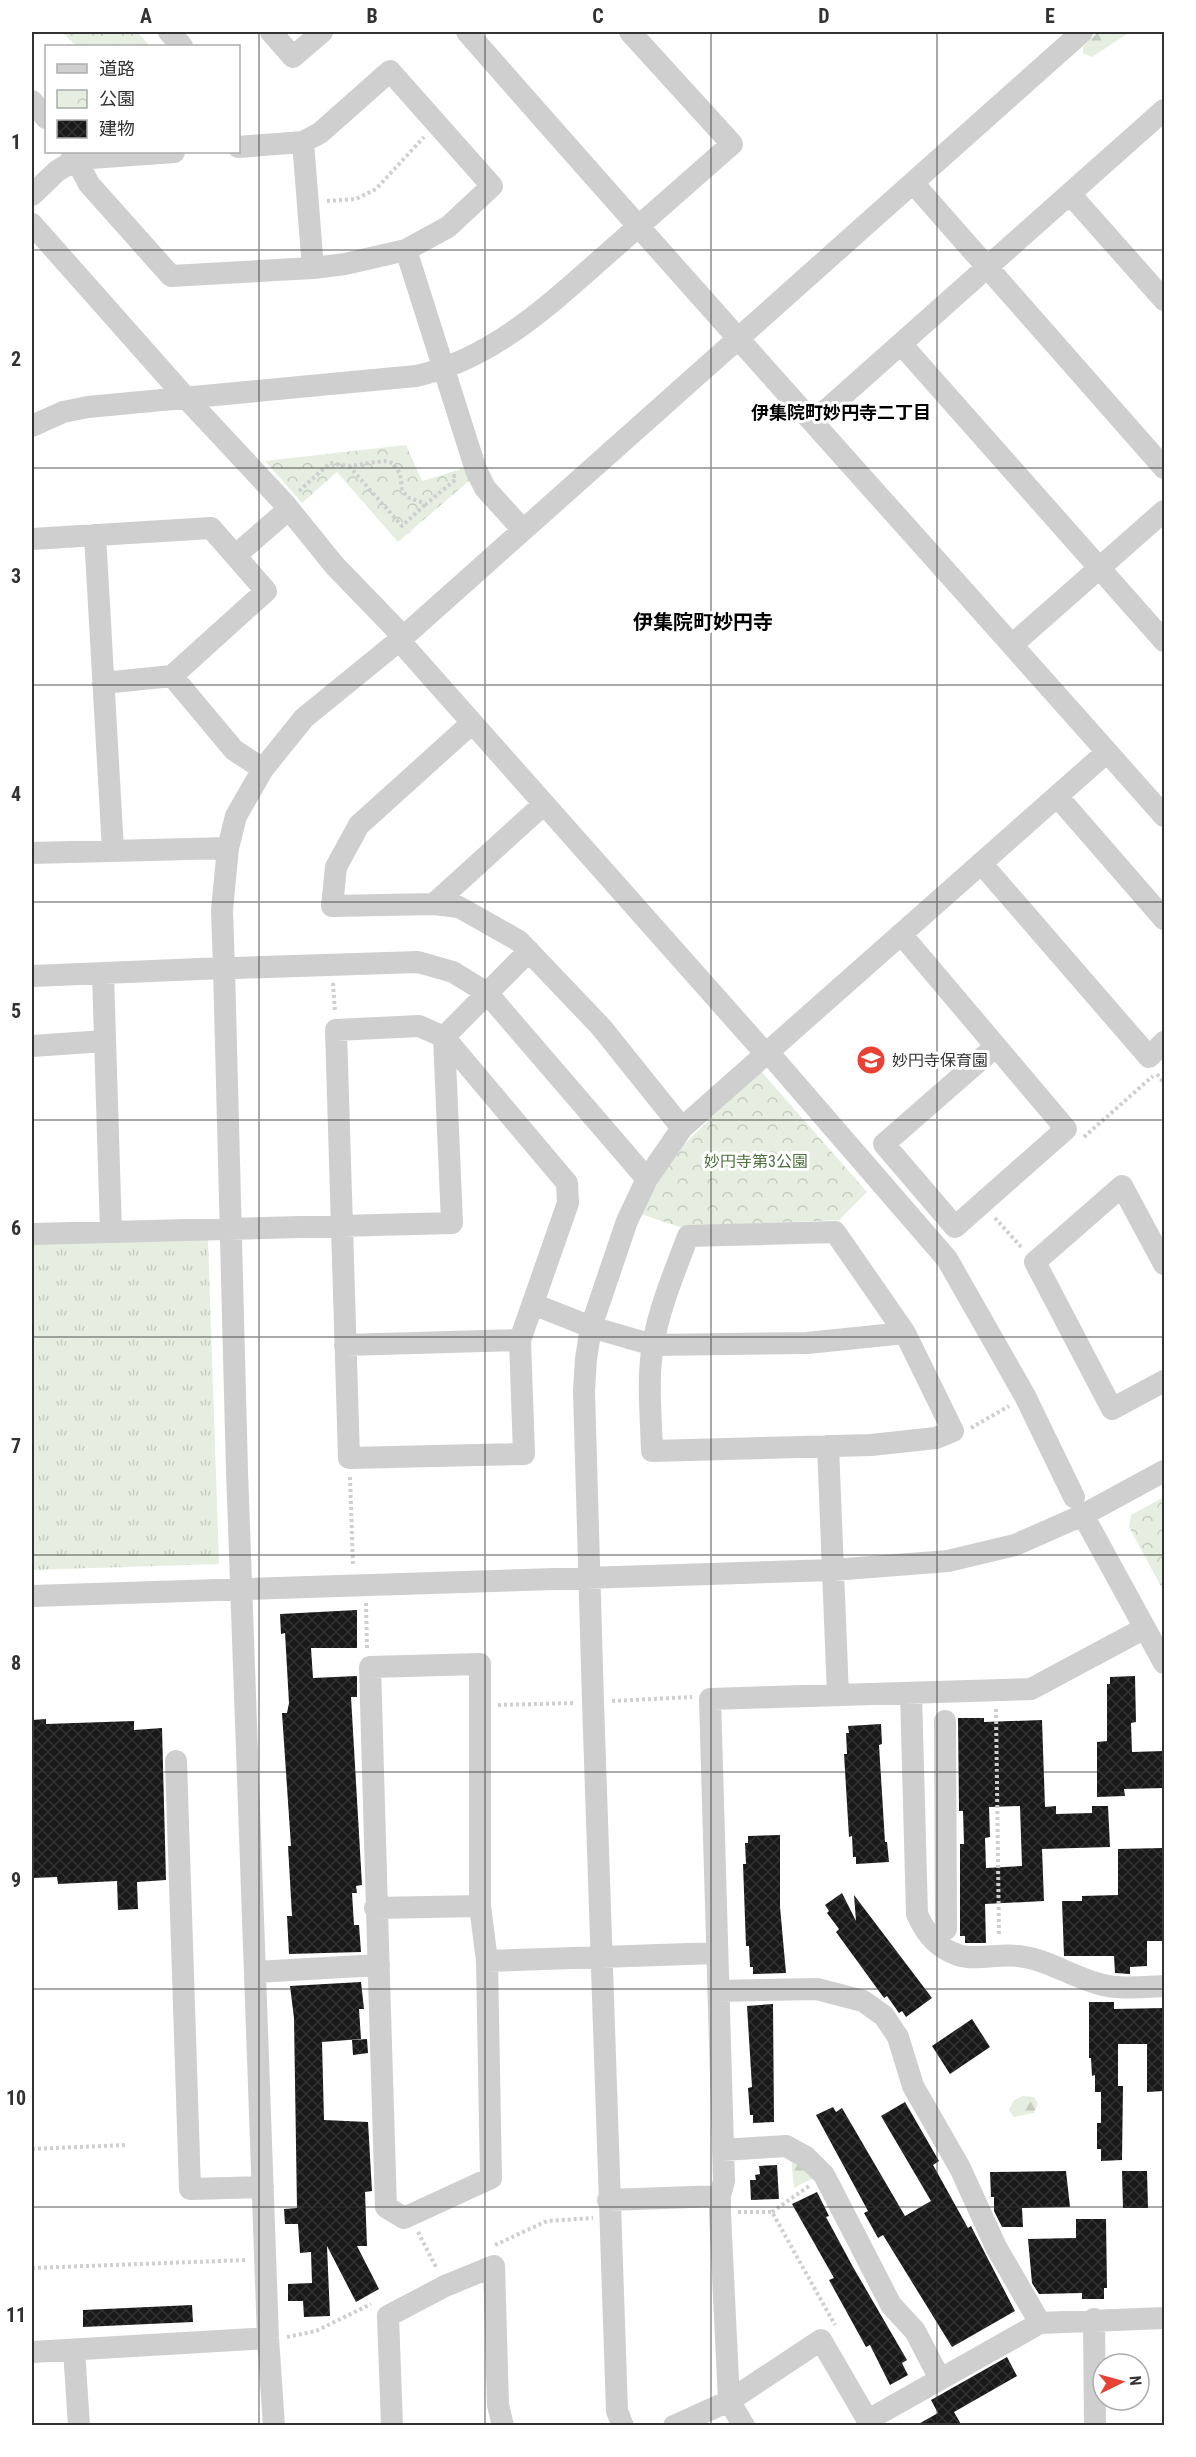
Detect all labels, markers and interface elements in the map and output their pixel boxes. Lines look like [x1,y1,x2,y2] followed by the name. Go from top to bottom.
[140,4,152,28] text: A
[366,4,378,28] text: B
[592,4,604,28] text: C
[818,4,830,28] text: D
[1045,4,1055,28] text: E
[45,45,240,153] legend
[99,58,135,79] text: 道路
[99,88,135,109] text: 公園
[99,118,135,139] text: 建物
[11,130,21,154] text: 1
[11,347,21,371] text: 2
[751,402,931,423] district label: 伊集院町妙円寺二丁目
[11,564,21,588] text: 3
[633,610,773,634] district label: 伊集院町妙円寺
[11,782,21,806] text: 4
[11,999,21,1023] text: 5
[855,1044,887,1076] school or university icon: 妙円寺保育園
[892,1051,988,1070] place label: 妙円寺保育園
[704,1152,808,1171] park label: 妙円寺第3公園
[11,1216,21,1240] text: 6
[11,1434,21,1458] text: 7
[11,1651,21,1675] text: 8
[11,1868,21,1892] text: 9
[6,2086,26,2110] text: 10
[6,2303,26,2327] text: 11
[1091,2352,1151,2412] north arrow
[1126,2375,1145,2386] text: N

